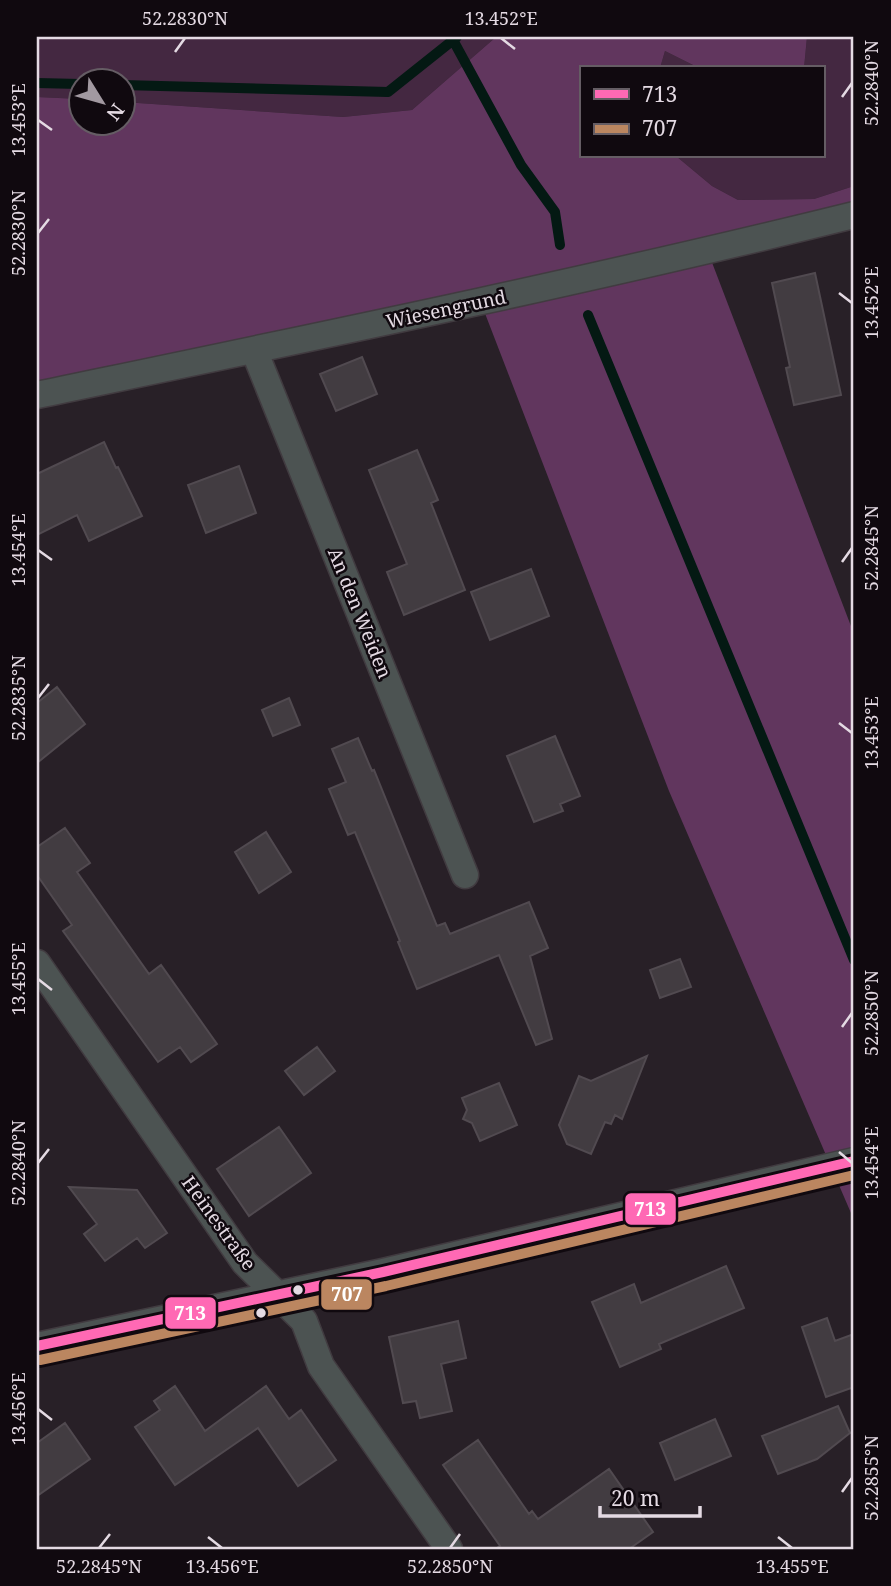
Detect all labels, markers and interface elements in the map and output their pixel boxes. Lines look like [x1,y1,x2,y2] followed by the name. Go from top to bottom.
[142,6,228,30] text: 52.2830°N
[464,6,538,30] text: 13.452°E
[859,40,883,126] text: 52.2840°N
[66,66,136,136] north arrow
[580,66,824,158] legend
[642,80,677,108] text: 713
[6,83,30,157] text: 13.453°E
[101,98,130,126] text: N
[642,114,677,142] text: 707
[6,190,30,276] text: 52.2830°N
[859,266,883,340] text: 13.452°E
[383,284,509,334] street label: Wiesengrund
[859,505,883,591] text: 52.2845°N
[6,513,30,587] text: 13.454°E
[322,544,398,682] street label: An den Weiden
[6,655,30,741] text: 52.2835°N
[859,696,883,770] text: 13.453°E
[6,942,30,1016] text: 13.455°E
[859,970,883,1056] text: 52.2850°N
[6,1120,30,1206] text: 52.2840°N
[859,1126,883,1200] text: 13.454°E
[176,1171,262,1275] street label: Heinestraße
[624,1192,677,1226] line badge: 713
[634,1196,666,1222] text: 713
[320,1278,373,1311] line badge: 707
[331,1281,363,1307] text: 707
[291,1283,305,1297] unlabelled marker
[164,1296,217,1330] line badge: 713
[174,1300,206,1326] text: 713
[254,1306,268,1320] unlabelled marker
[6,1372,30,1446] text: 13.456°E
[859,1435,883,1521] text: 52.2855°N
[600,1474,700,1518] scale bar
[611,1484,660,1512] text: 20 m
[56,1554,142,1578] text: 52.2845°N
[185,1554,259,1578] text: 13.456°E
[407,1554,493,1578] text: 52.2850°N
[755,1554,829,1578] text: 13.455°E

